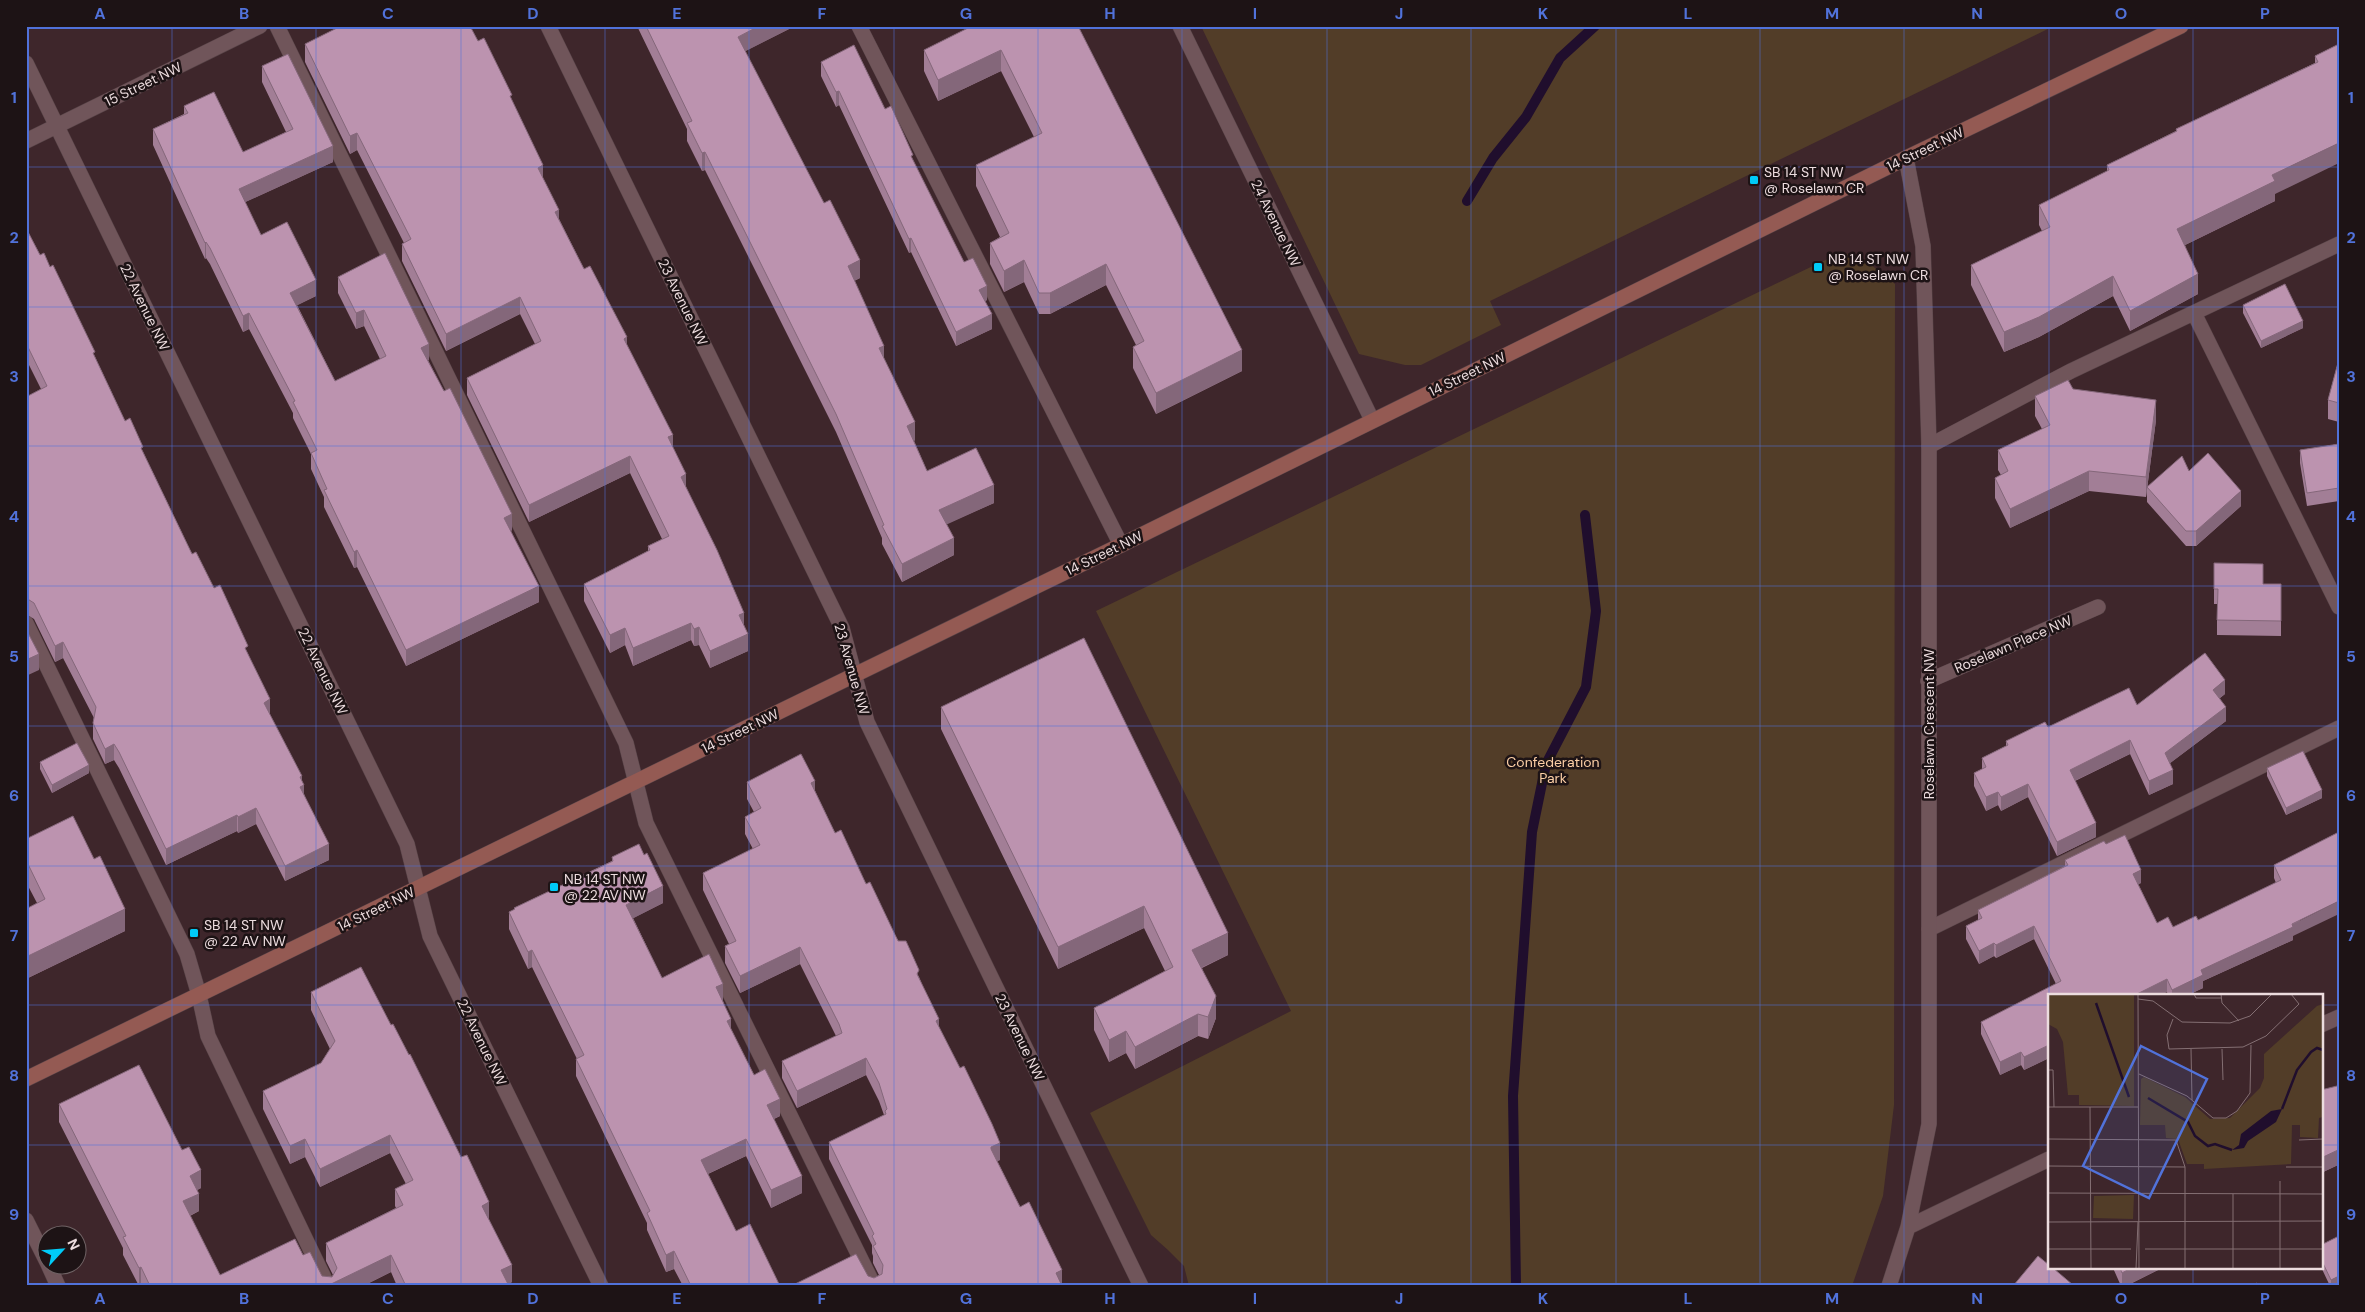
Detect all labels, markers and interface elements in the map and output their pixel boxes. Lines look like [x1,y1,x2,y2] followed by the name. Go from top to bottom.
[94,3,106,24] text: A
[239,3,249,24] text: B
[382,3,394,24] text: C
[527,3,539,24] text: D
[672,3,682,24] text: E
[818,3,827,24] text: F
[960,3,972,24] text: G
[1104,3,1116,24] text: H
[1253,3,1257,24] text: I
[1395,3,1403,24] text: J
[1538,3,1549,24] text: K
[1684,3,1693,24] text: L
[1825,3,1839,24] text: M
[1971,3,1983,24] text: N
[2115,3,2127,24] text: O
[2260,3,2270,24] text: P
[102,57,185,110] street label: 15 Street NW
[11,87,17,108] text: 1
[2348,87,2354,108] text: 1
[1884,122,1967,175] street label: 14 Street NW
[1764,163,1864,197] place label: SB 14 ST NW @ Roselawn CR
[1748,174,1760,186] marker: SB 14 ST NW @ Roselawn CR
[1247,177,1305,270] street label: 24 Avenue NW
[9,227,19,248] text: 2
[2346,227,2356,248] text: 2
[1828,250,1928,284] place label: NB 14 ST NW @ Roselawn CR
[654,256,712,349] street label: 23 Avenue NW
[116,261,174,354] street label: 22 Avenue NW
[1812,261,1824,273] marker: NB 14 ST NW @ Roselawn CR
[1426,347,1509,400] street label: 14 Street NW
[9,366,19,387] text: 3
[2346,366,2356,387] text: 3
[9,506,19,527] text: 4
[2346,506,2356,527] text: 4
[1063,526,1146,579] street label: 14 Street NW
[1951,611,2075,677] street label: Roselawn Place NW
[830,621,874,717] street label: 23 Avenue NW
[294,625,352,718] street label: 22 Avenue NW
[9,646,19,667] text: 5
[2346,646,2356,667] text: 5
[1920,648,1938,799] street label: Roselawn Crescent NW
[699,704,782,757] street label: 14 Street NW
[1506,753,1600,787] park label: Confederation Park
[9,785,19,806] text: 6
[2346,785,2356,806] text: 6
[564,870,646,904] place label: NB 14 ST NW @ 22 AV NW
[548,881,560,893] marker: NB 14 ST NW @ 22 AV NW
[335,882,418,935] street label: 14 Street NW
[204,916,286,950] place label: SB 14 ST NW @ 22 AV NW
[10,925,19,946] text: 7
[2347,925,2356,946] text: 7
[188,927,200,939] marker: SB 14 ST NW @ 22 AV NW
[991,991,1049,1084] street label: 23 Avenue NW
[2048,994,2322,1270] inset map
[453,996,511,1089] street label: 22 Avenue NW
[9,1065,19,1086] text: 8
[2346,1065,2356,1086] text: 8
[9,1204,19,1225] text: 9
[2346,1204,2356,1225] text: 9
[38,1224,88,1274] north arrow
[63,1236,84,1253] text: N
[94,1288,106,1309] text: A
[239,1288,249,1309] text: B
[382,1288,394,1309] text: C
[527,1288,539,1309] text: D
[672,1288,682,1309] text: E
[818,1288,827,1309] text: F
[960,1288,972,1309] text: G
[1104,1288,1116,1309] text: H
[1253,1288,1257,1309] text: I
[1395,1288,1403,1309] text: J
[1538,1288,1549,1309] text: K
[1684,1288,1693,1309] text: L
[1825,1288,1839,1309] text: M
[1971,1288,1983,1309] text: N
[2115,1288,2127,1309] text: O
[2260,1288,2270,1309] text: P

